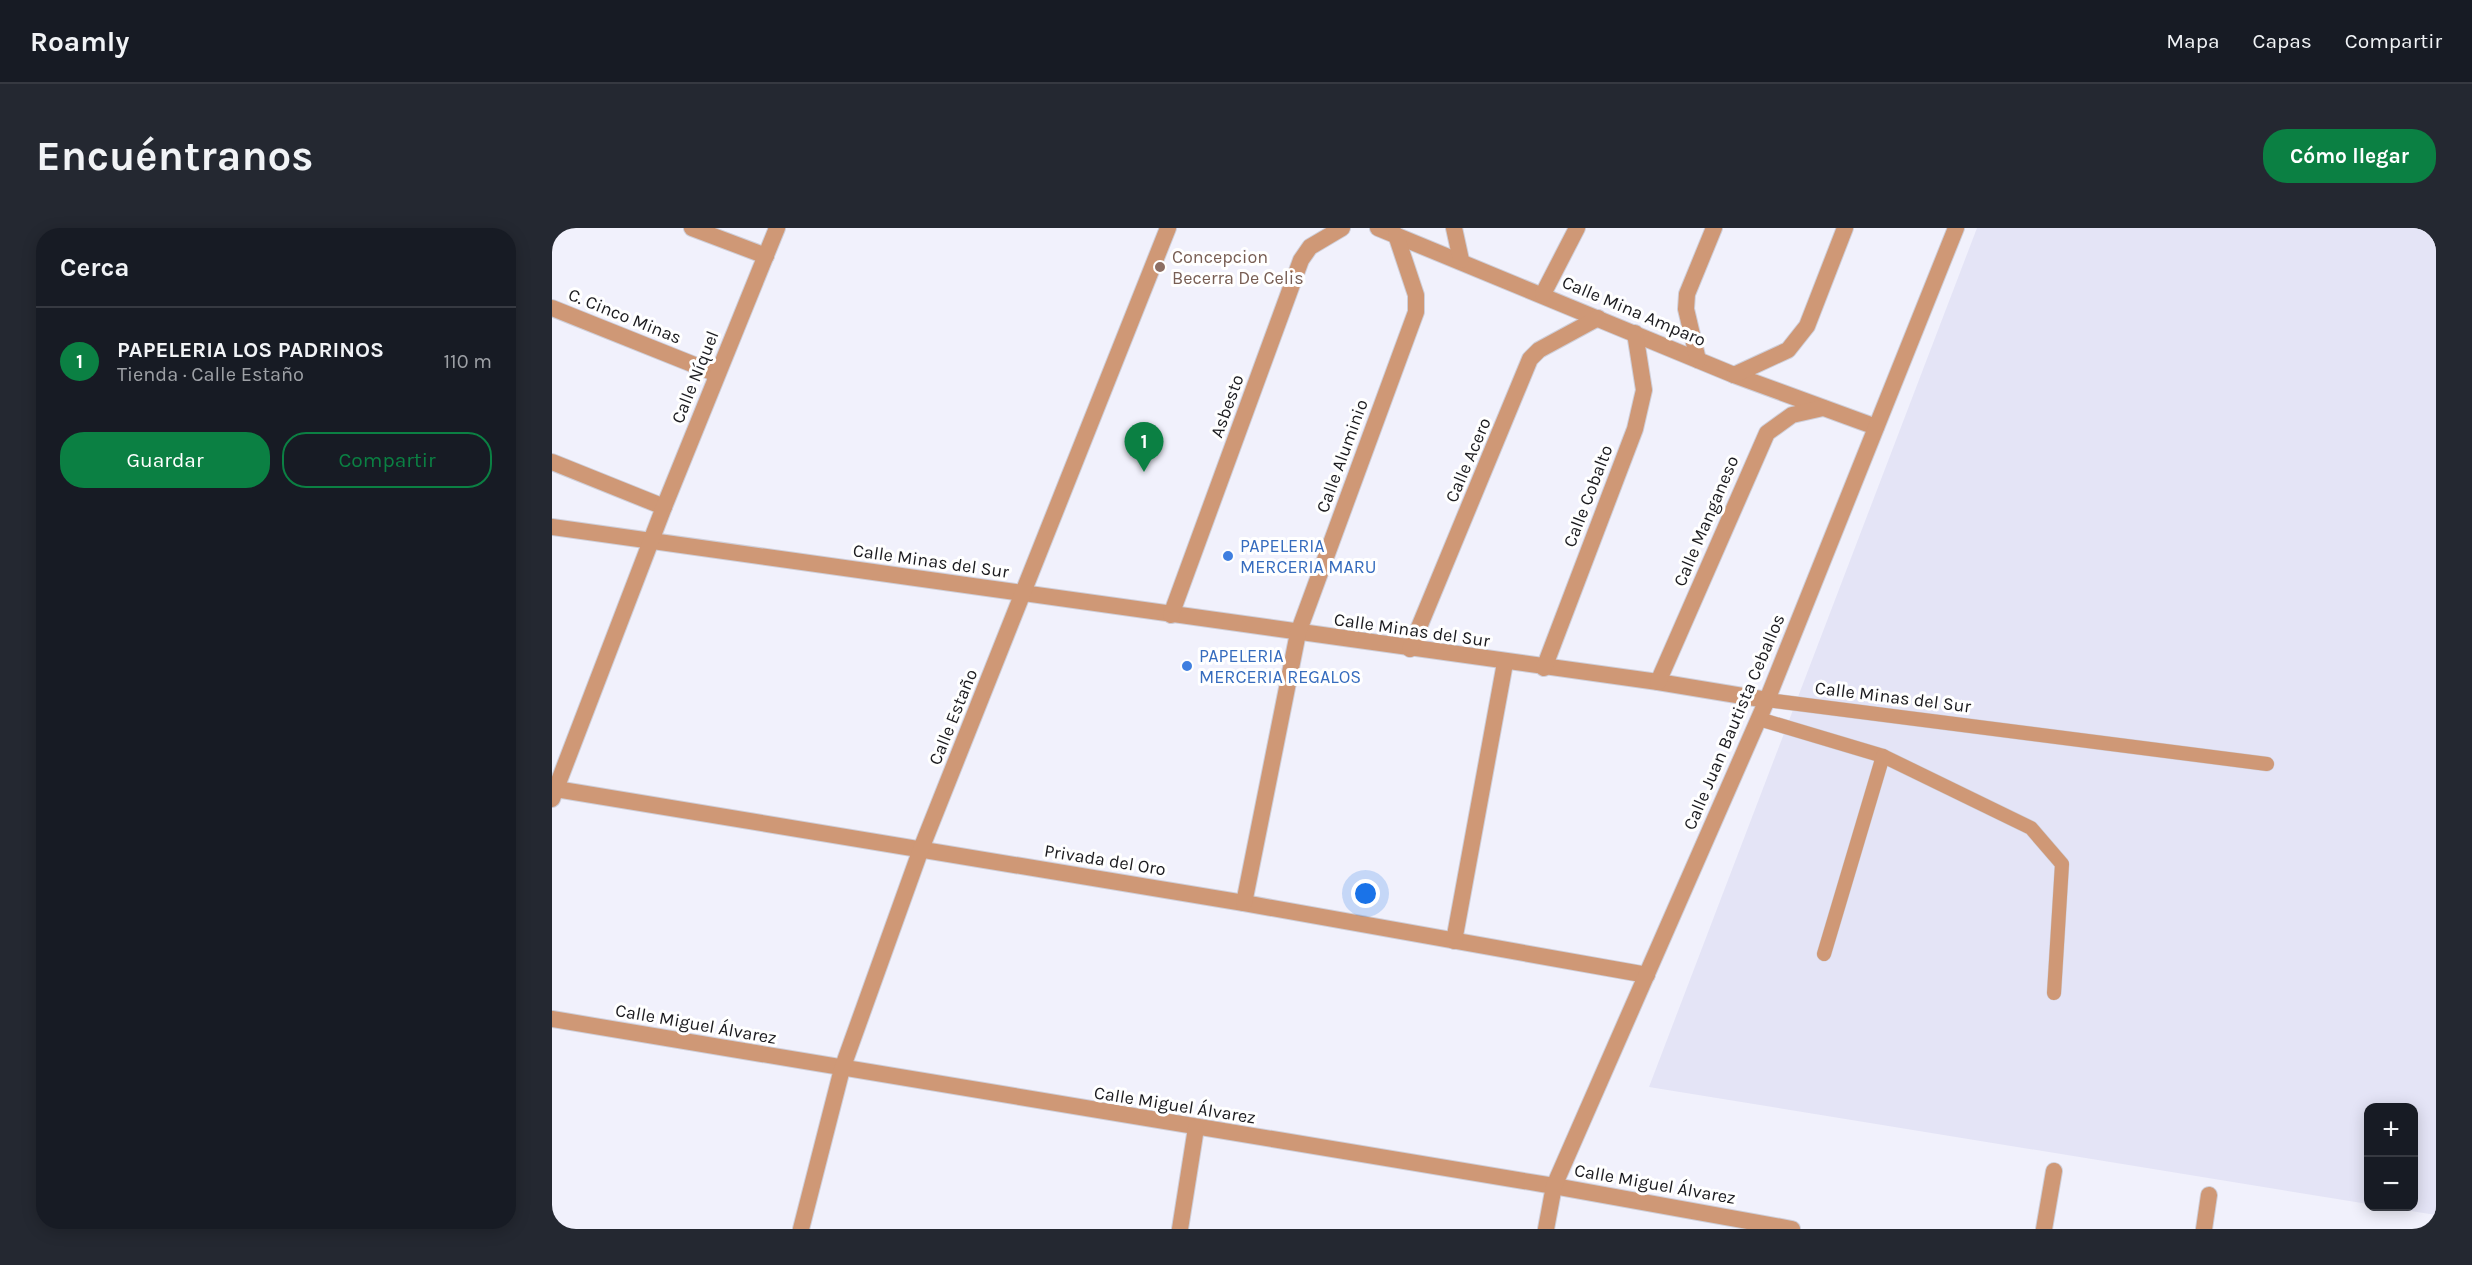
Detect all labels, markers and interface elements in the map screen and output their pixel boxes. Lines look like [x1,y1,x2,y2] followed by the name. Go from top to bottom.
[30,25,129,58] text: Roamly
[2166,29,2220,53] text: Mapa
[2253,29,2312,53] text: Capas
[2345,29,2442,53] text: Compartir
[2263,129,2436,183] button: Cómo llegar
[36,131,314,181] text: Encuéntranos
[1172,246,1304,289] place label: Concepcion Becerra De Celis
[60,252,129,283] text: Cerca
[1153,260,1167,274] marker: Concepcion Becerra De Celis
[1559,271,1709,351] street label: Calle Mina Amparo
[565,283,685,349] street label: C. Cinco Minas
[666,327,724,427] street label: Calle Níquel
[117,337,384,363] text: PAPELERIA LOS PADRINOS
[76,350,83,373] text: 1
[443,350,492,373] text: 110 m
[117,363,304,386] text: Tienda · Calle Estaño
[1205,371,1249,441] street label: Asbesto
[1311,396,1373,516] street label: Calle Aluminio
[1440,414,1496,506] street label: Calle Acero
[1124,422,1164,472] pin: 1
[60,432,270,488] button: Guardar
[282,432,492,488] button: Compartir
[1558,442,1618,550] street label: Calle Cobalto
[1669,452,1743,590] street label: Calle Manganeso
[1240,535,1377,578] place label: PAPELERIA MERCERIA MARU
[852,539,1011,583] street label: Calle Minas del Sur
[1221,549,1235,563] marker: PAPELERIA MERCERIA MARU
[1333,608,1492,652] street label: Calle Minas del Sur
[1678,611,1790,833] street label: Calle Juan Bautista Ceballos
[1199,645,1361,688] place label: PAPELERIA MERCERIA REGALOS
[1180,659,1194,673] marker: PAPELERIA MERCERIA REGALOS
[924,666,982,768] street label: Calle Estaño
[1814,677,1973,718] street label: Calle Minas del Sur
[1043,840,1167,880] street label: Privada del Oro
[1351,879,1380,908] your location
[614,998,779,1049] street label: Calle Miguel Álvarez
[1093,1080,1258,1129] street label: Calle Miguel Álvarez
[2364,1103,2418,1211] map controls
[2364,1103,2418,1157] button: +
[2364,1157,2418,1211] button: −
[1573,1158,1738,1209] street label: Calle Miguel Álvarez

